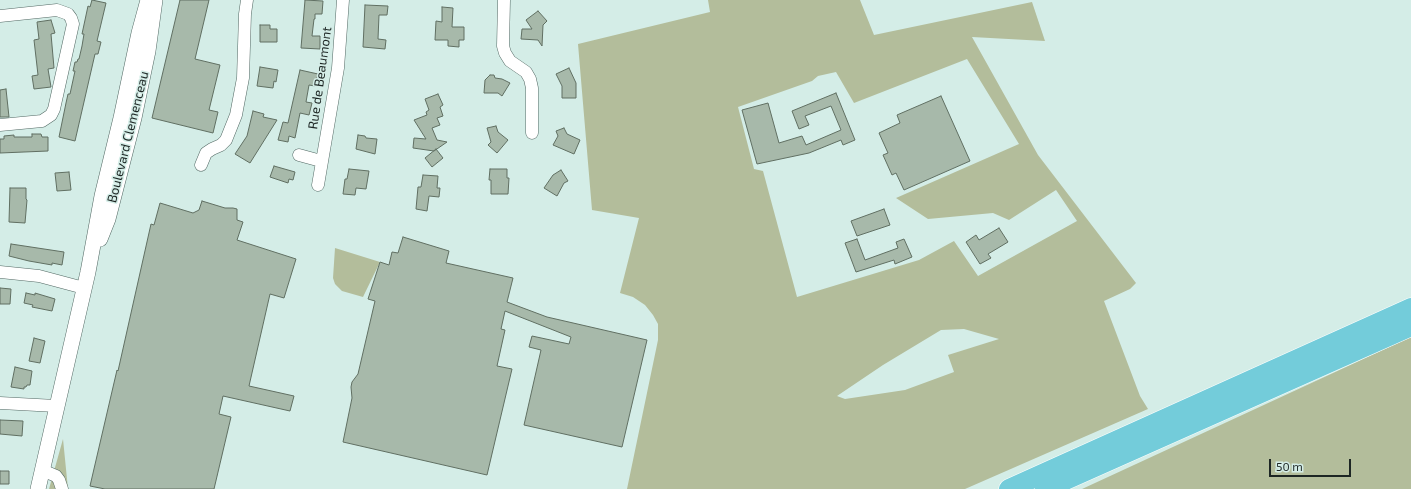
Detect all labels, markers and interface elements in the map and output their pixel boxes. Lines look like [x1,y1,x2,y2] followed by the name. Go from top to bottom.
[305,26,335,130] street label: Rue de Beaumont
[104,70,152,204] street label: Boulevard Clemenceau
[1271,451,1353,477] scale bar
[1276,459,1303,473] text: 50 m

